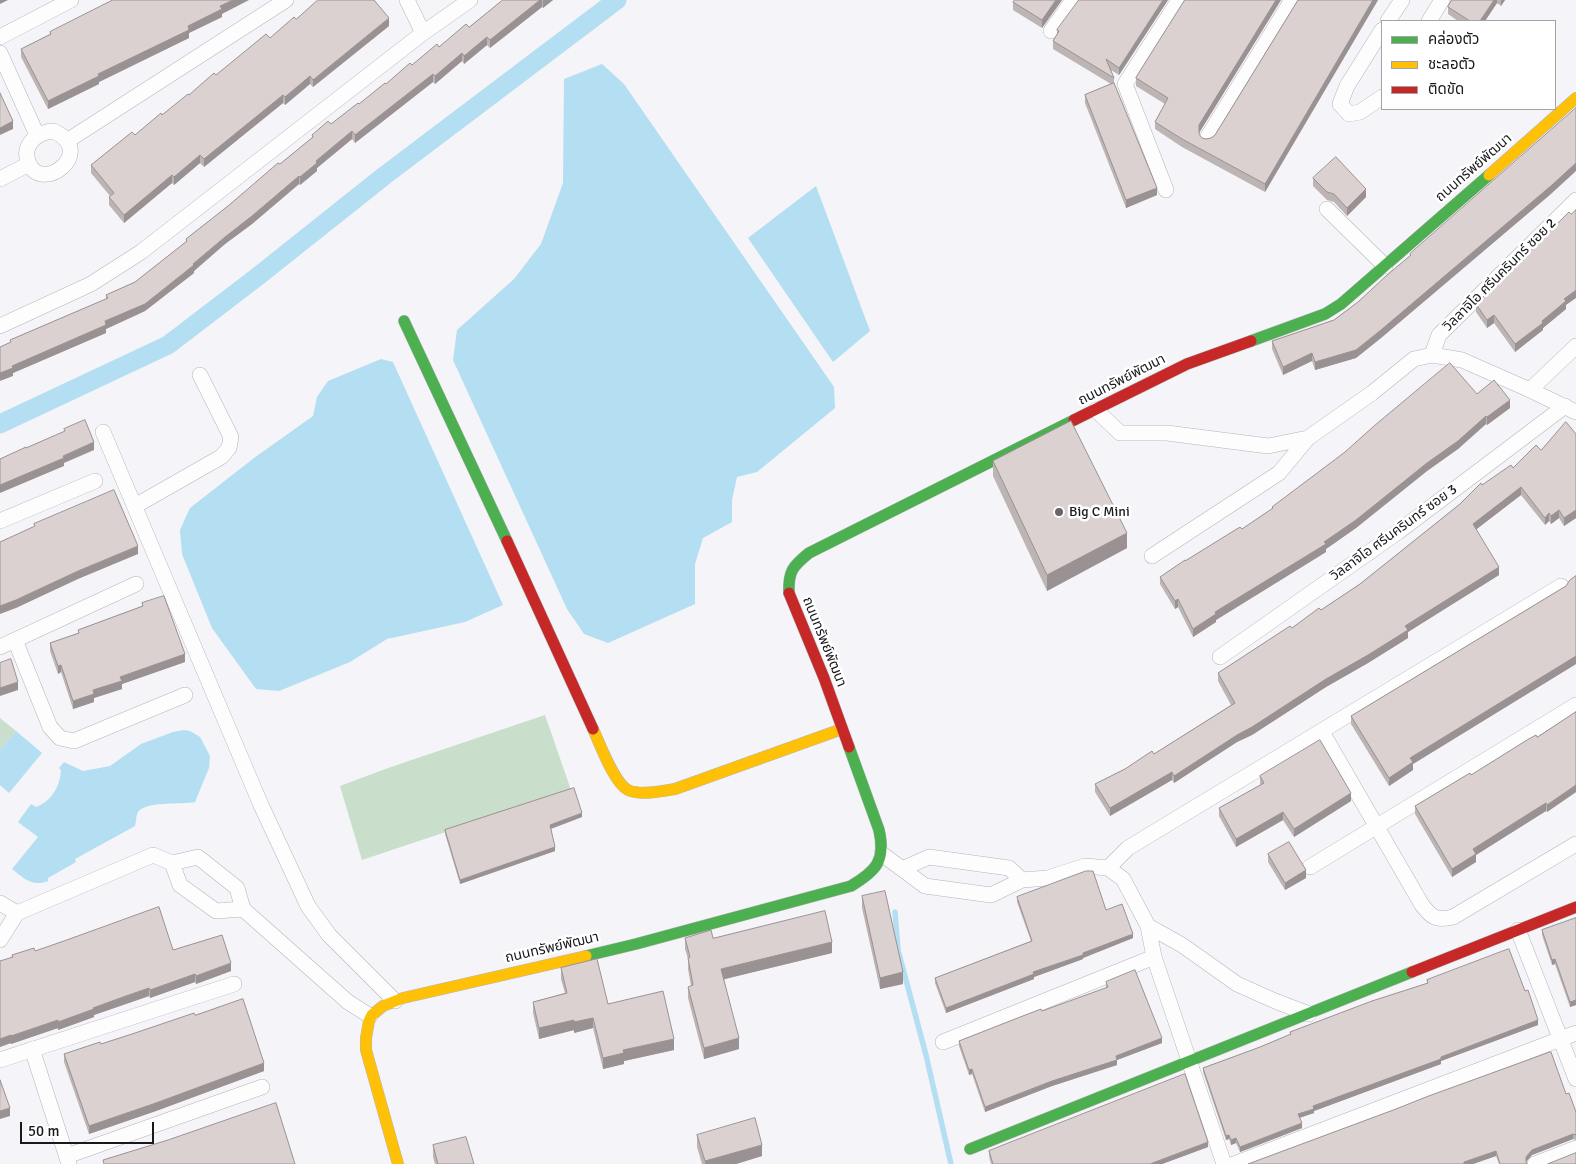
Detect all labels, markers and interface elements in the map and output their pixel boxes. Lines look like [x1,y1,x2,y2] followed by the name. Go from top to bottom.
[1381,20,1556,110] legend
[1428,30,1479,48] text: คล่องตัว
[1428,55,1475,73] text: ชะลอตัว
[1428,80,1464,98] text: ติดขัด
[1432,130,1516,206] street label: ถนนทรัพย์พัฒนา
[1440,215,1560,335] street label: วิลลาจิโอ ศรีนครินทร์ ซอย 2
[1076,351,1168,409] street label: ถนนทรัพย์พัฒนา
[1327,481,1461,585] street label: วิลลาจิโอ ศรีนครินทร์ ซอย 3
[1069,504,1130,520] place label: Big C Mini
[1053,506,1065,518] marker: Big C Mini
[798,595,850,689] street label: ถนนทรัพย์พัฒนา
[504,929,600,967] street label: ถนนทรัพย์พัฒนา
[22,1112,156,1144] scale bar
[28,1122,59,1140] text: 50 m

